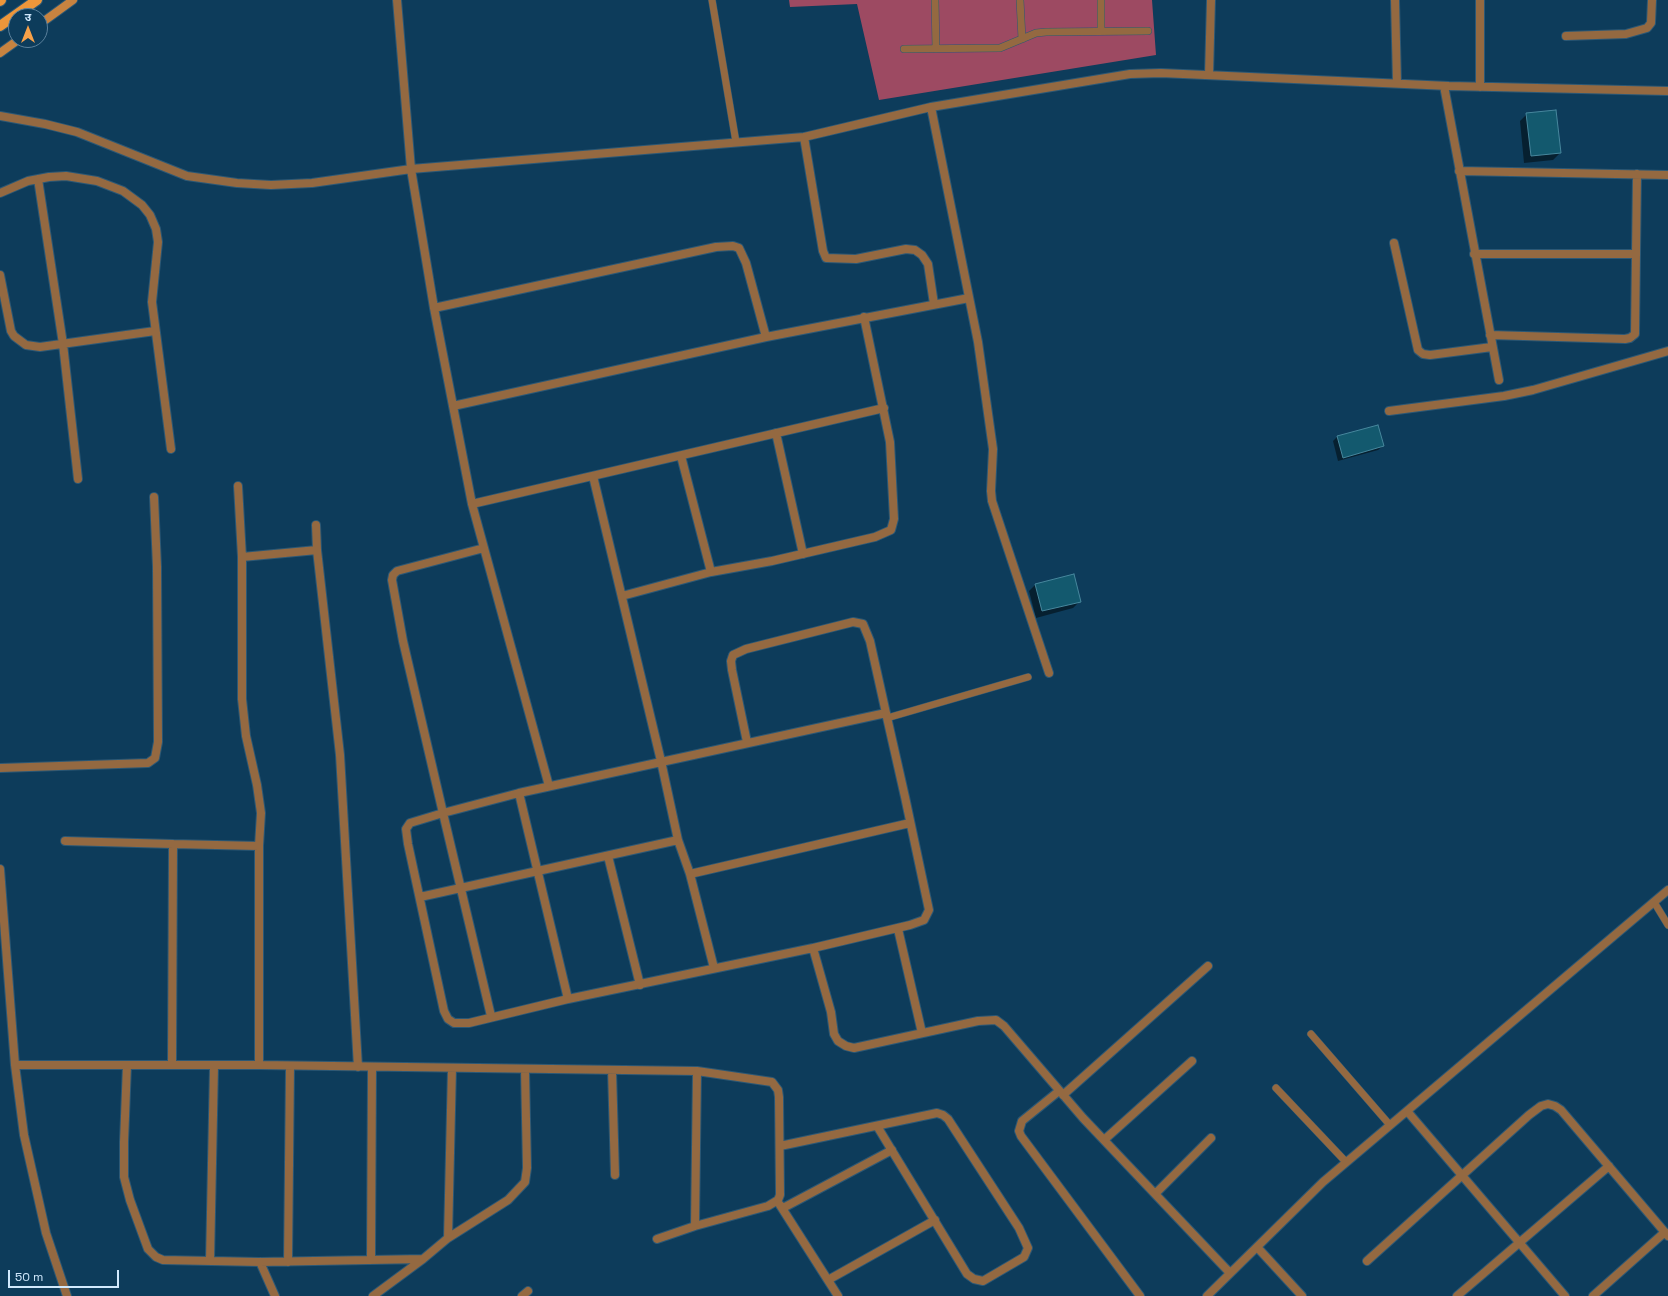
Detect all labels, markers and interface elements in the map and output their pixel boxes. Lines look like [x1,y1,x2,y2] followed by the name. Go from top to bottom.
[8,8,48,48] north arrow
[25,10,31,24] text: उ
[10,1262,121,1288] scale bar
[15,1269,43,1285] text: 50 m

